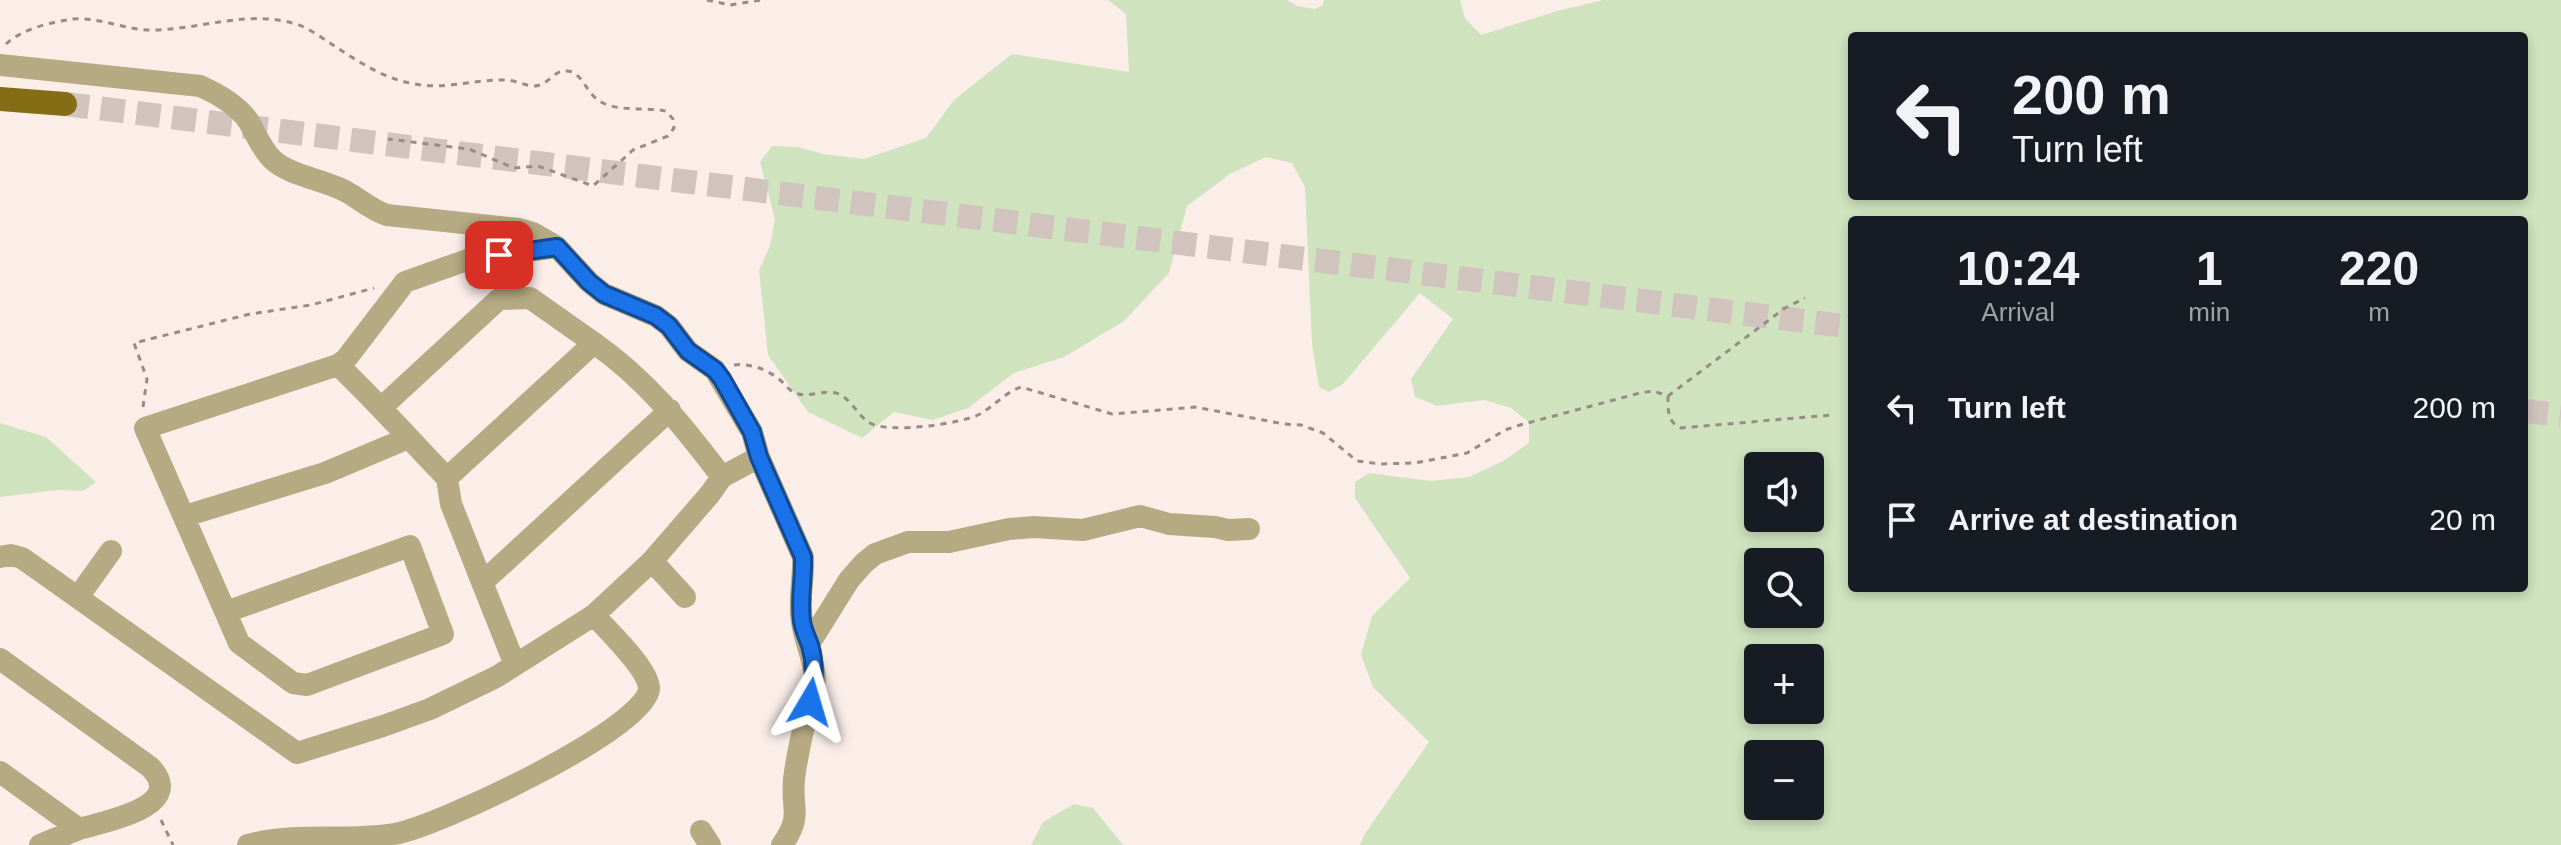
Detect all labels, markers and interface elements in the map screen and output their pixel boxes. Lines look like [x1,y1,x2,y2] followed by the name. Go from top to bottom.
[2012,63,2171,126] text: 200 m
[1880,64,1984,168] icon: left
[2012,129,2143,170] text: Turn left
[465,221,533,289] pin
[477,233,521,277] icon: arrive
[1957,242,2080,295] text: 10:24
[2196,242,2223,295] text: 1
[2339,242,2419,295] text: 220
[1981,297,2055,327] text: Arrival
[2188,297,2230,327] text: min
[2368,297,2390,327] text: m
[1880,386,1924,430] icon: left
[1948,391,2066,424] text: Turn left
[2413,391,2496,424] text: 200 m
[1744,452,1824,820] map controls
[1744,452,1824,532] button: sound
[1880,498,1924,542] icon: arrive
[1948,503,2238,536] text: Arrive at destination
[2429,503,2496,536] text: 20 m
[1744,548,1824,628] button: search
[1744,644,1824,724] button: +
[768,660,852,744] position arrow
[1744,740,1824,820] button: −

